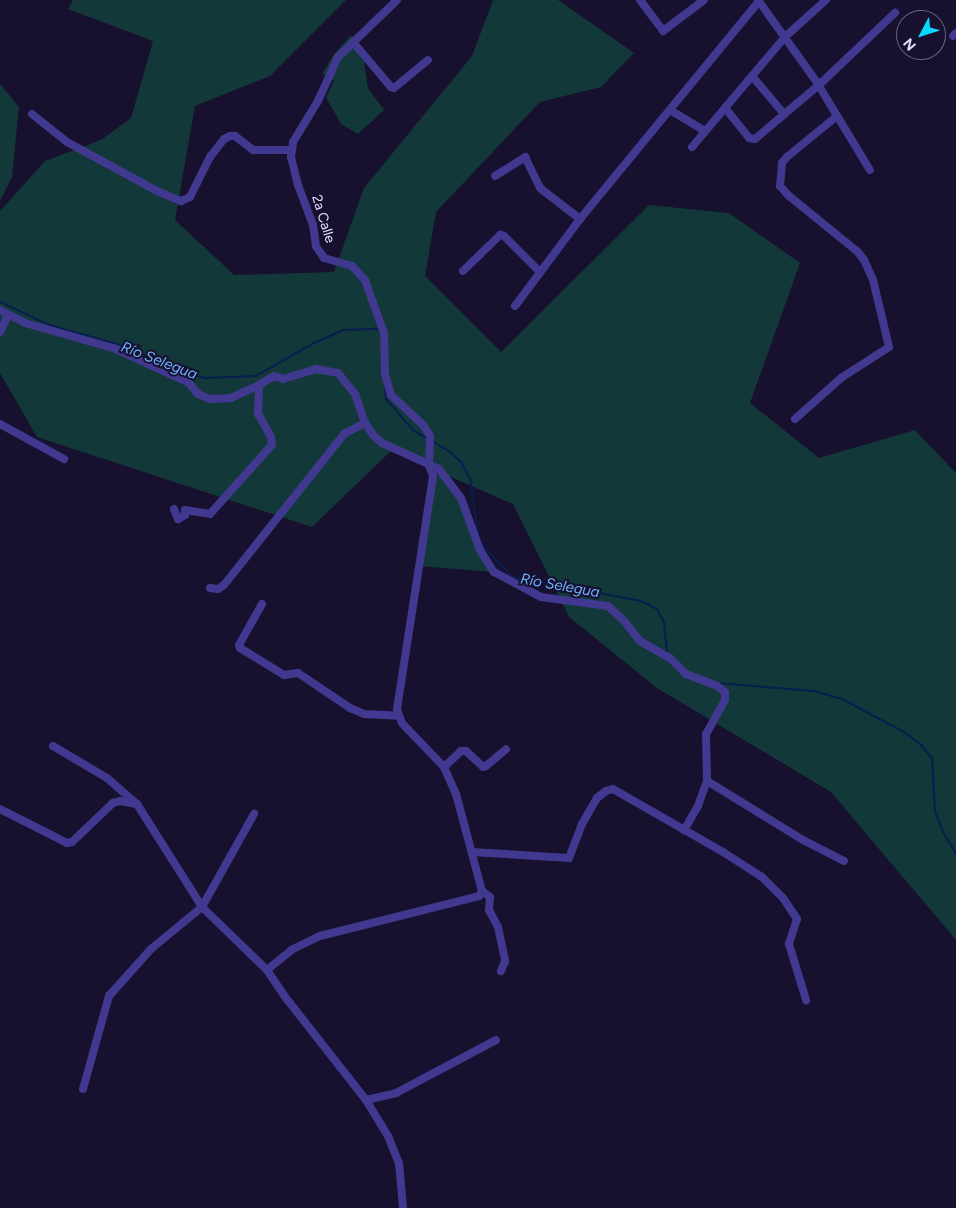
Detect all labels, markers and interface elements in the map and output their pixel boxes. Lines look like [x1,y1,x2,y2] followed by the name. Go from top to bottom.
[896,10,946,60] north arrow
[900,35,920,54] text: N
[308,193,338,245] street label: 2a Calle
[118,338,200,384] water label: Río Selegua
[519,570,601,602] water label: Río Selegua

